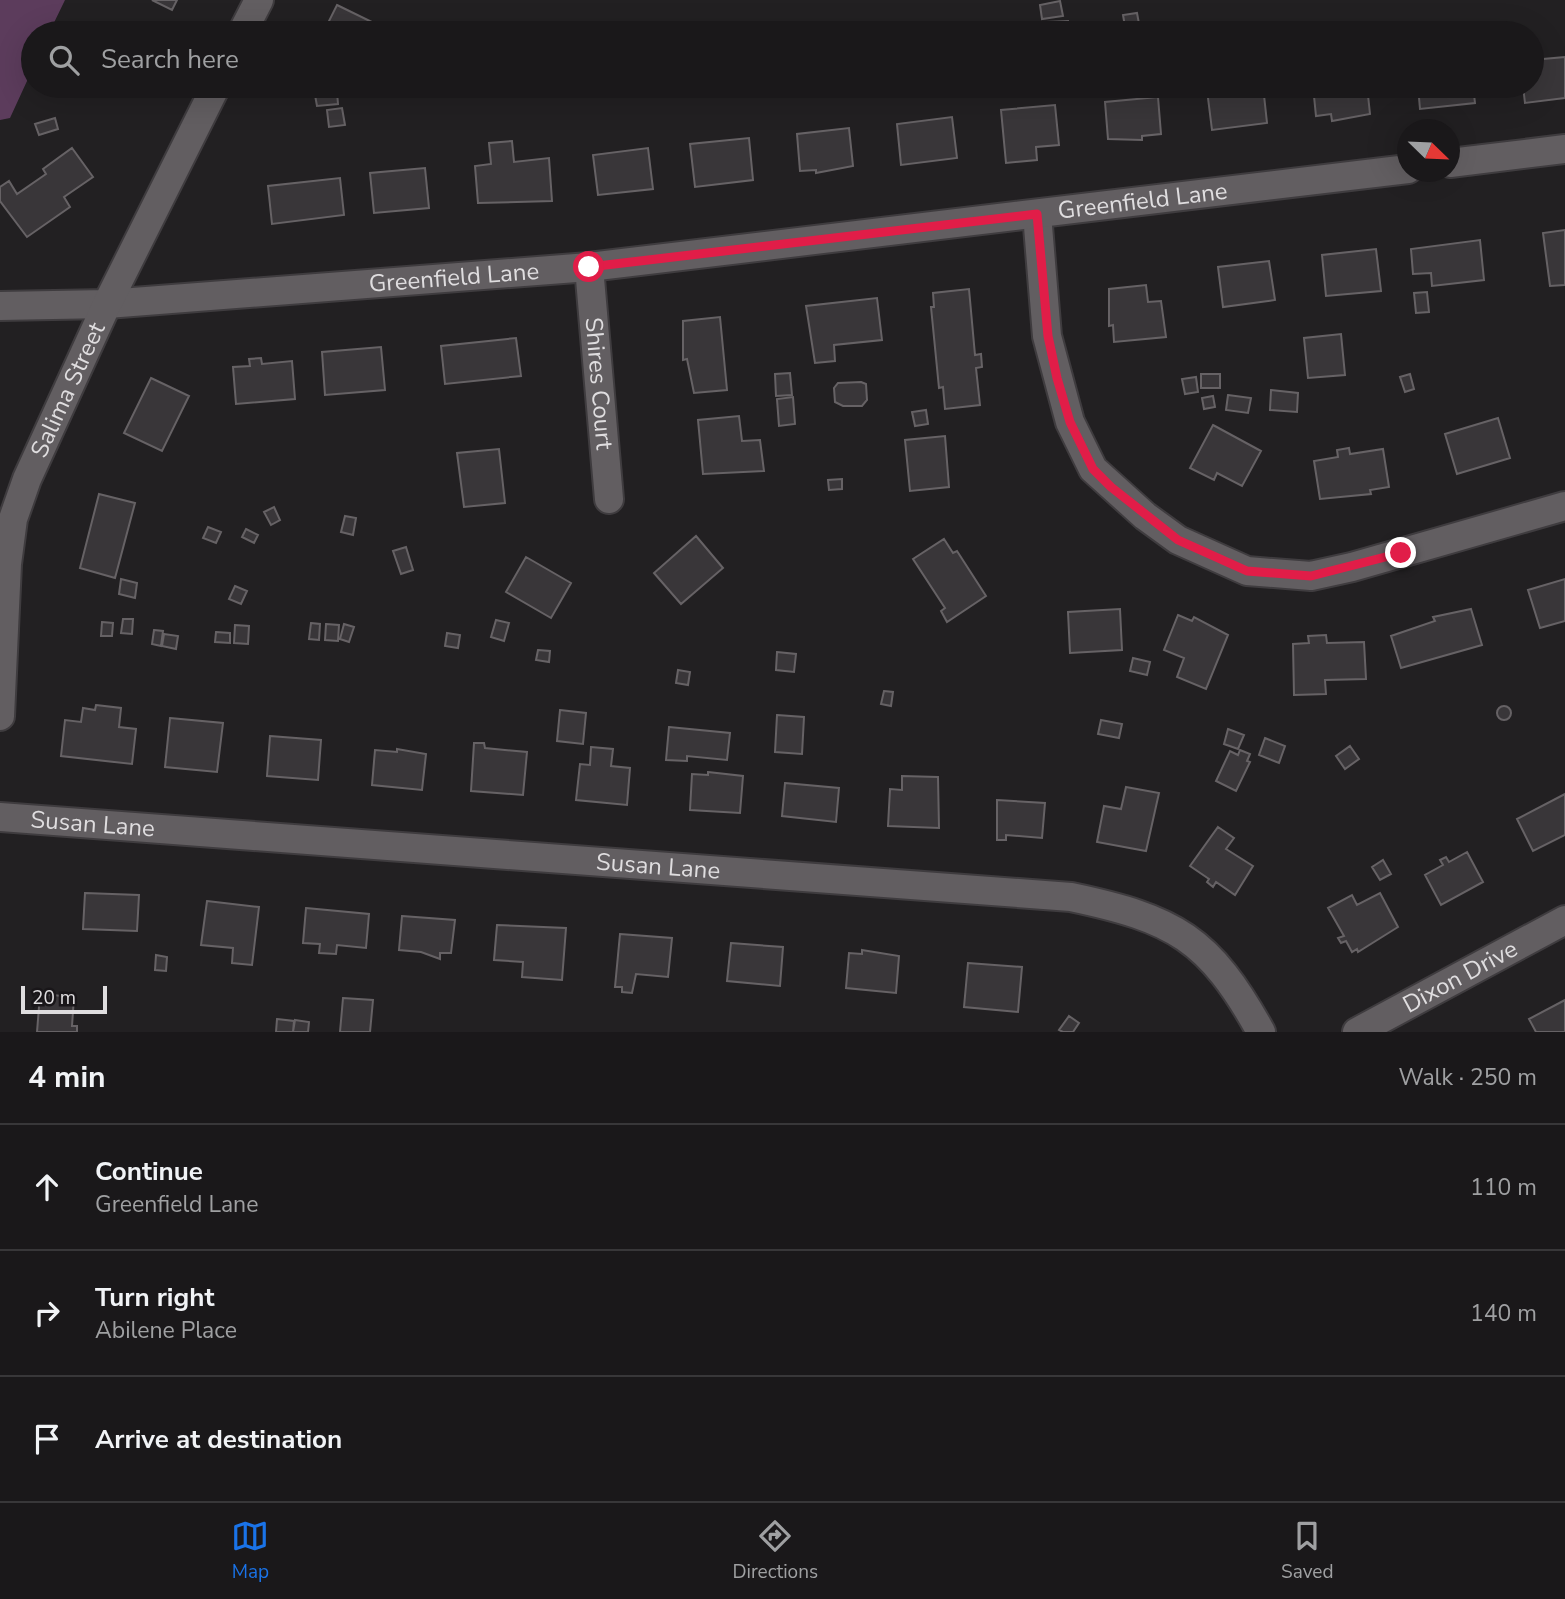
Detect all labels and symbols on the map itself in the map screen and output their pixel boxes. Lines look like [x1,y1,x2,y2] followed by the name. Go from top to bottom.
[1397,119,1460,182] north arrow
[1056,175,1229,227] street label: Greenfield Lane
[573,251,604,282] route start
[368,255,540,300] street label: Greenfield Lane
[577,316,621,452] street label: Shires Court
[23,317,113,462] street label: Salima Street
[1385,537,1416,568] route end
[29,803,156,845] street label: Susan Lane
[595,846,721,887] street label: Susan Lane
[1397,933,1523,1020] street label: Dixon Drive
[21,983,107,1015] scale bar

